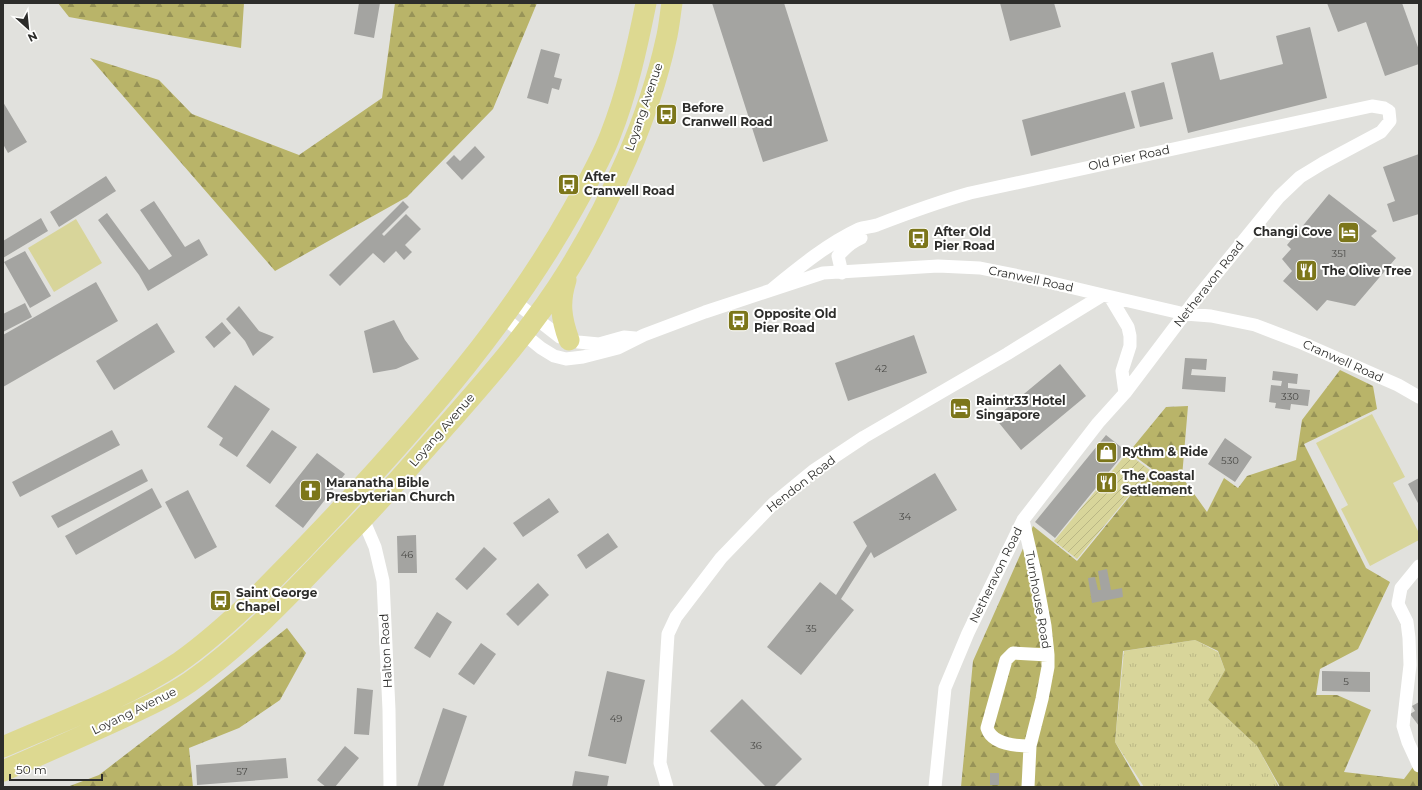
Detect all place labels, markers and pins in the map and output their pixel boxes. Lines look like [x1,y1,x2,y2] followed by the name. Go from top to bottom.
[682,100,773,129] place label: Before Cranwell Road
[653,102,679,128] bus stop icon: Before Cranwell Road
[583,169,675,198] place label: After Cranwell Road
[555,171,581,197] bus stop icon: After Cranwell Road
[1335,219,1361,245] hotel icon: Changi Cove
[933,224,995,253] place label: After Old Pier Road
[1253,224,1332,239] place label: Changi Cove
[905,226,931,252] bus stop icon: After Old Pier Road
[1294,258,1320,284] restaurant icon: The Olive Tree
[1322,263,1412,278] place label: The Olive Tree
[754,306,837,335] place label: Opposite Old Pier Road
[725,308,751,334] bus stop icon: Opposite Old Pier Road
[976,393,1066,422] place label: Raintr33 Hotel Singapore
[947,395,973,421] hotel icon: Raintr33 Hotel Singapore
[1093,439,1119,465] shop icon: Rythm & Ride
[1122,444,1208,459] place label: Rythm & Ride
[1122,468,1195,497] place label: The Coastal Settlement
[1093,470,1119,496] restaurant icon: The Coastal Settlement
[326,475,455,504] place label: Maranatha Bible Presbyterian Church
[297,477,323,503] church icon: Maranatha Bible Presbyterian Church
[236,585,318,614] place label: Saint George Chapel
[207,587,233,613] bus stop icon: Saint George Chapel

